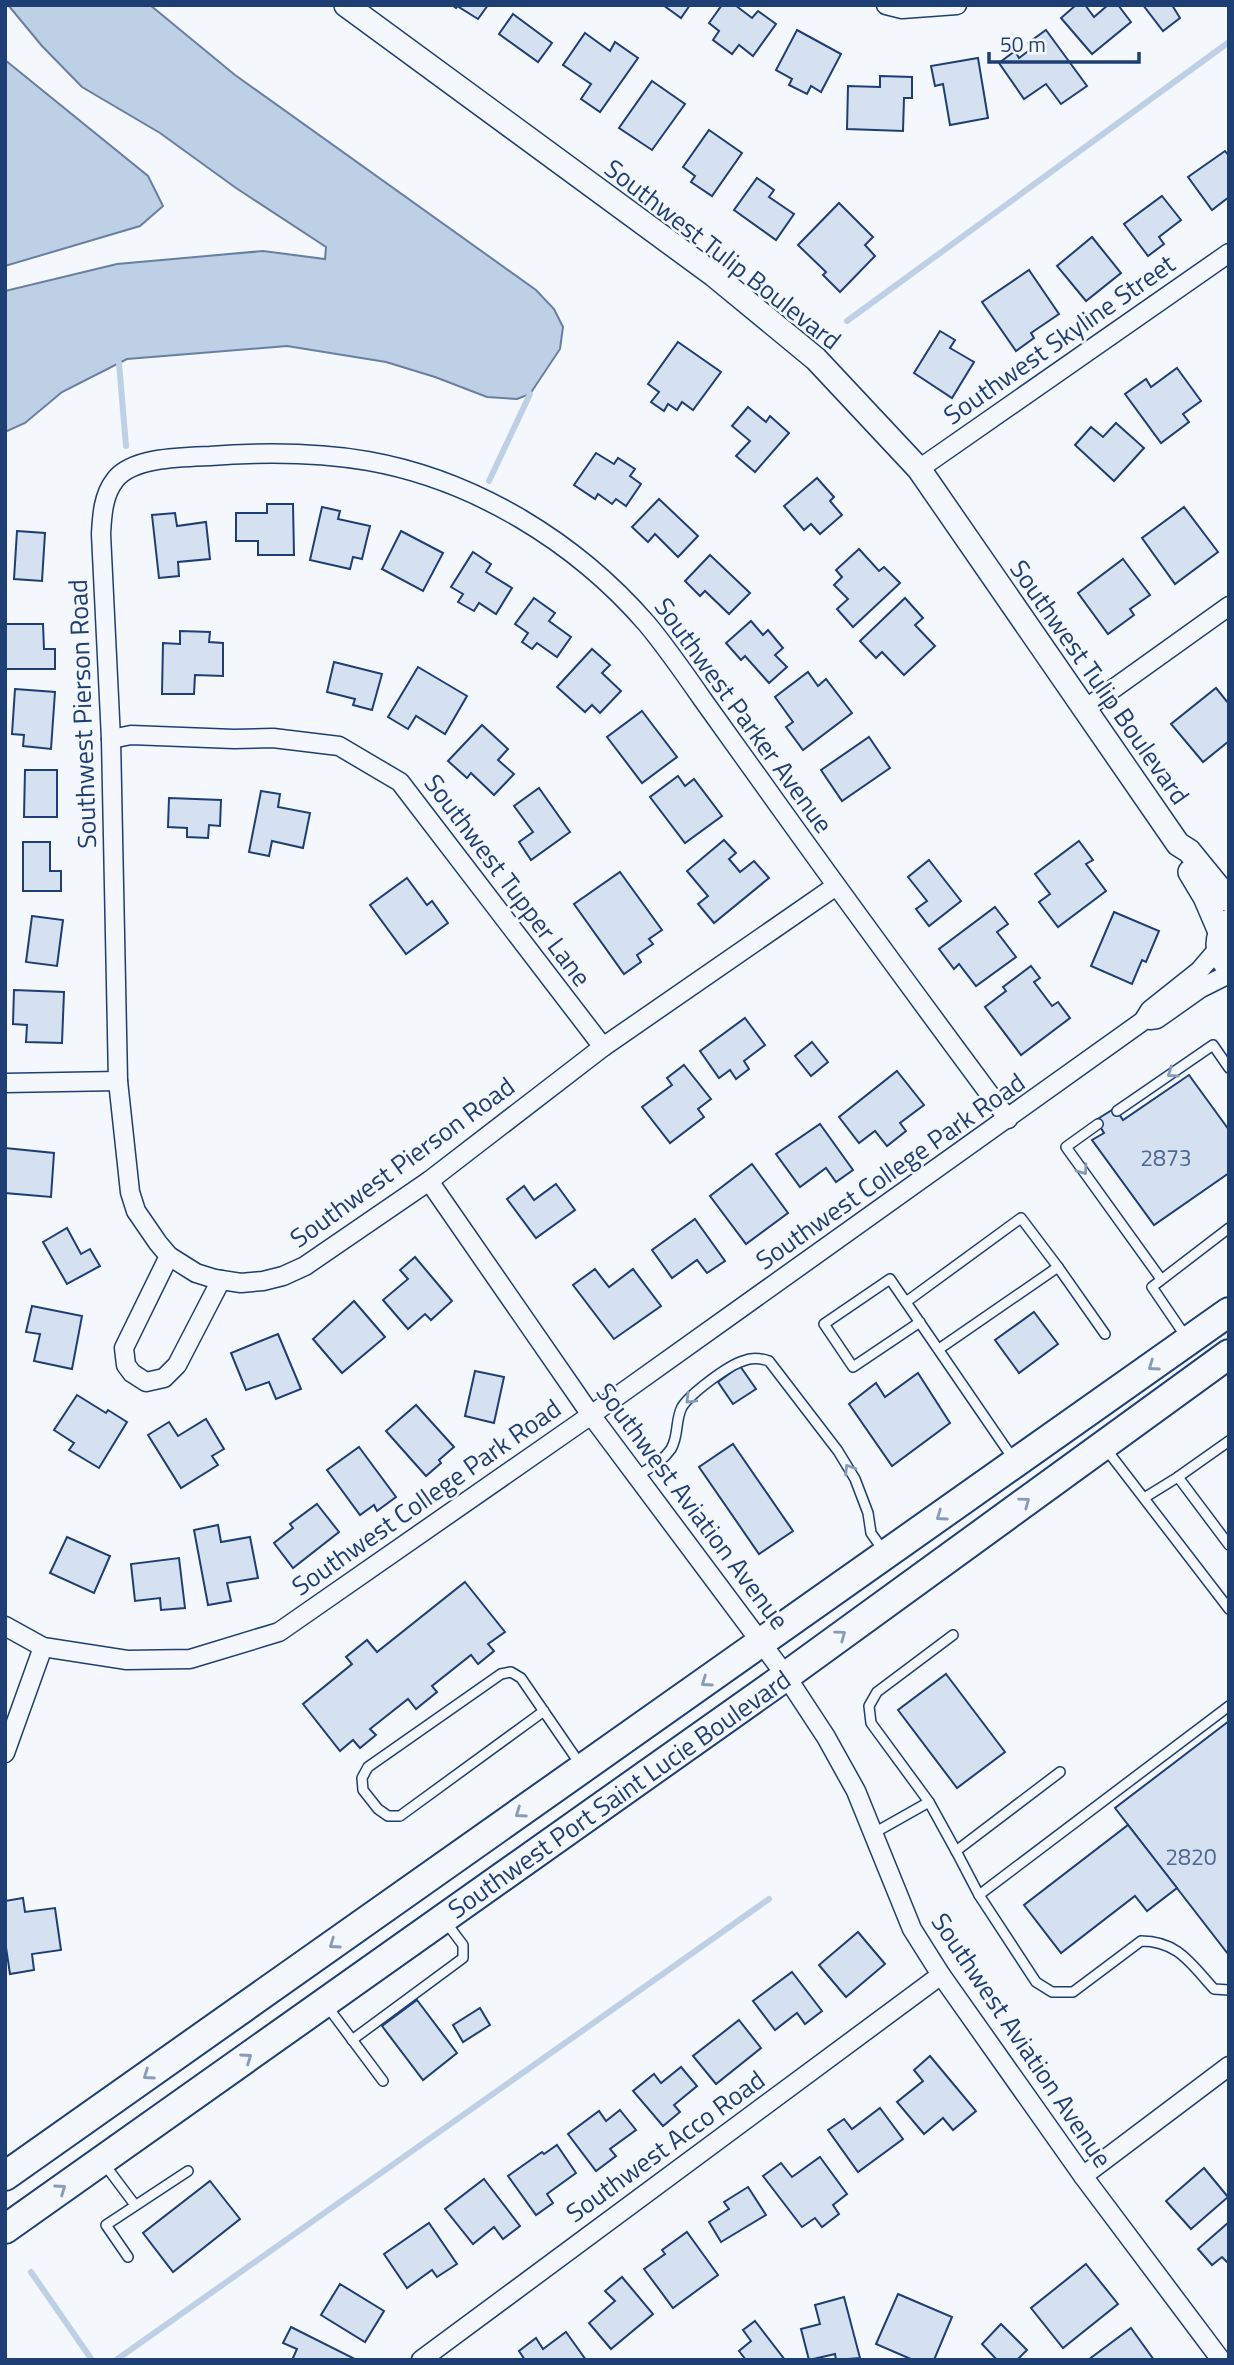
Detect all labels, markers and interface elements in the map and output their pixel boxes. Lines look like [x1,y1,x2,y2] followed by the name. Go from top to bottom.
[989,21,1140,65] scale bar
[1000,28,1046,60] text: 50 m
[596,149,850,359] street label: Southwest Tulip Boulevard
[935,244,1183,434] street label: Southwest Skyline Street
[1001,552,1199,812] street label: Southwest Tulip Boulevard
[58,579,106,849] street label: Southwest Pierson Road
[645,589,843,841] street label: Southwest Parker Avenue
[415,765,601,995] street label: Southwest Tupper Lane
[747,1063,1033,1279] street label: Southwest College Park Road
[1167,1065,1180,1077] one-way arrow
[282,1067,522,1257] street label: Southwest Pierson Road
[1140,1140,1192,1175] house number: 2873
[1075,1162,1087,1175] one-way arrow
[1148,1358,1161,1370] one-way arrow
[587,1374,799,1638] street label: Southwest Aviation Avenue
[283,1389,569,1605] street label: Southwest College Park Road
[686,1391,699,1404] one-way arrow
[844,1464,857,1477] one-way arrow
[1017,1498,1030,1510] one-way arrow
[936,1508,949,1520] one-way arrow
[833,1631,846,1644] one-way arrow
[439,1660,799,1928] street label: Southwest Port Saint Lucie Boulevard
[701,1674,714,1686] one-way arrow
[515,1805,528,1817] one-way arrow
[1165,1839,1217,1874] house number: 2820
[922,1905,1122,2175] street label: Southwest Aviation Avenue
[329,1936,342,1948] one-way arrow
[239,2053,252,2066] one-way arrow
[557,2060,773,2232] street label: Southwest Acco Road
[143,2067,156,2079] one-way arrow
[53,2185,66,2197] one-way arrow

